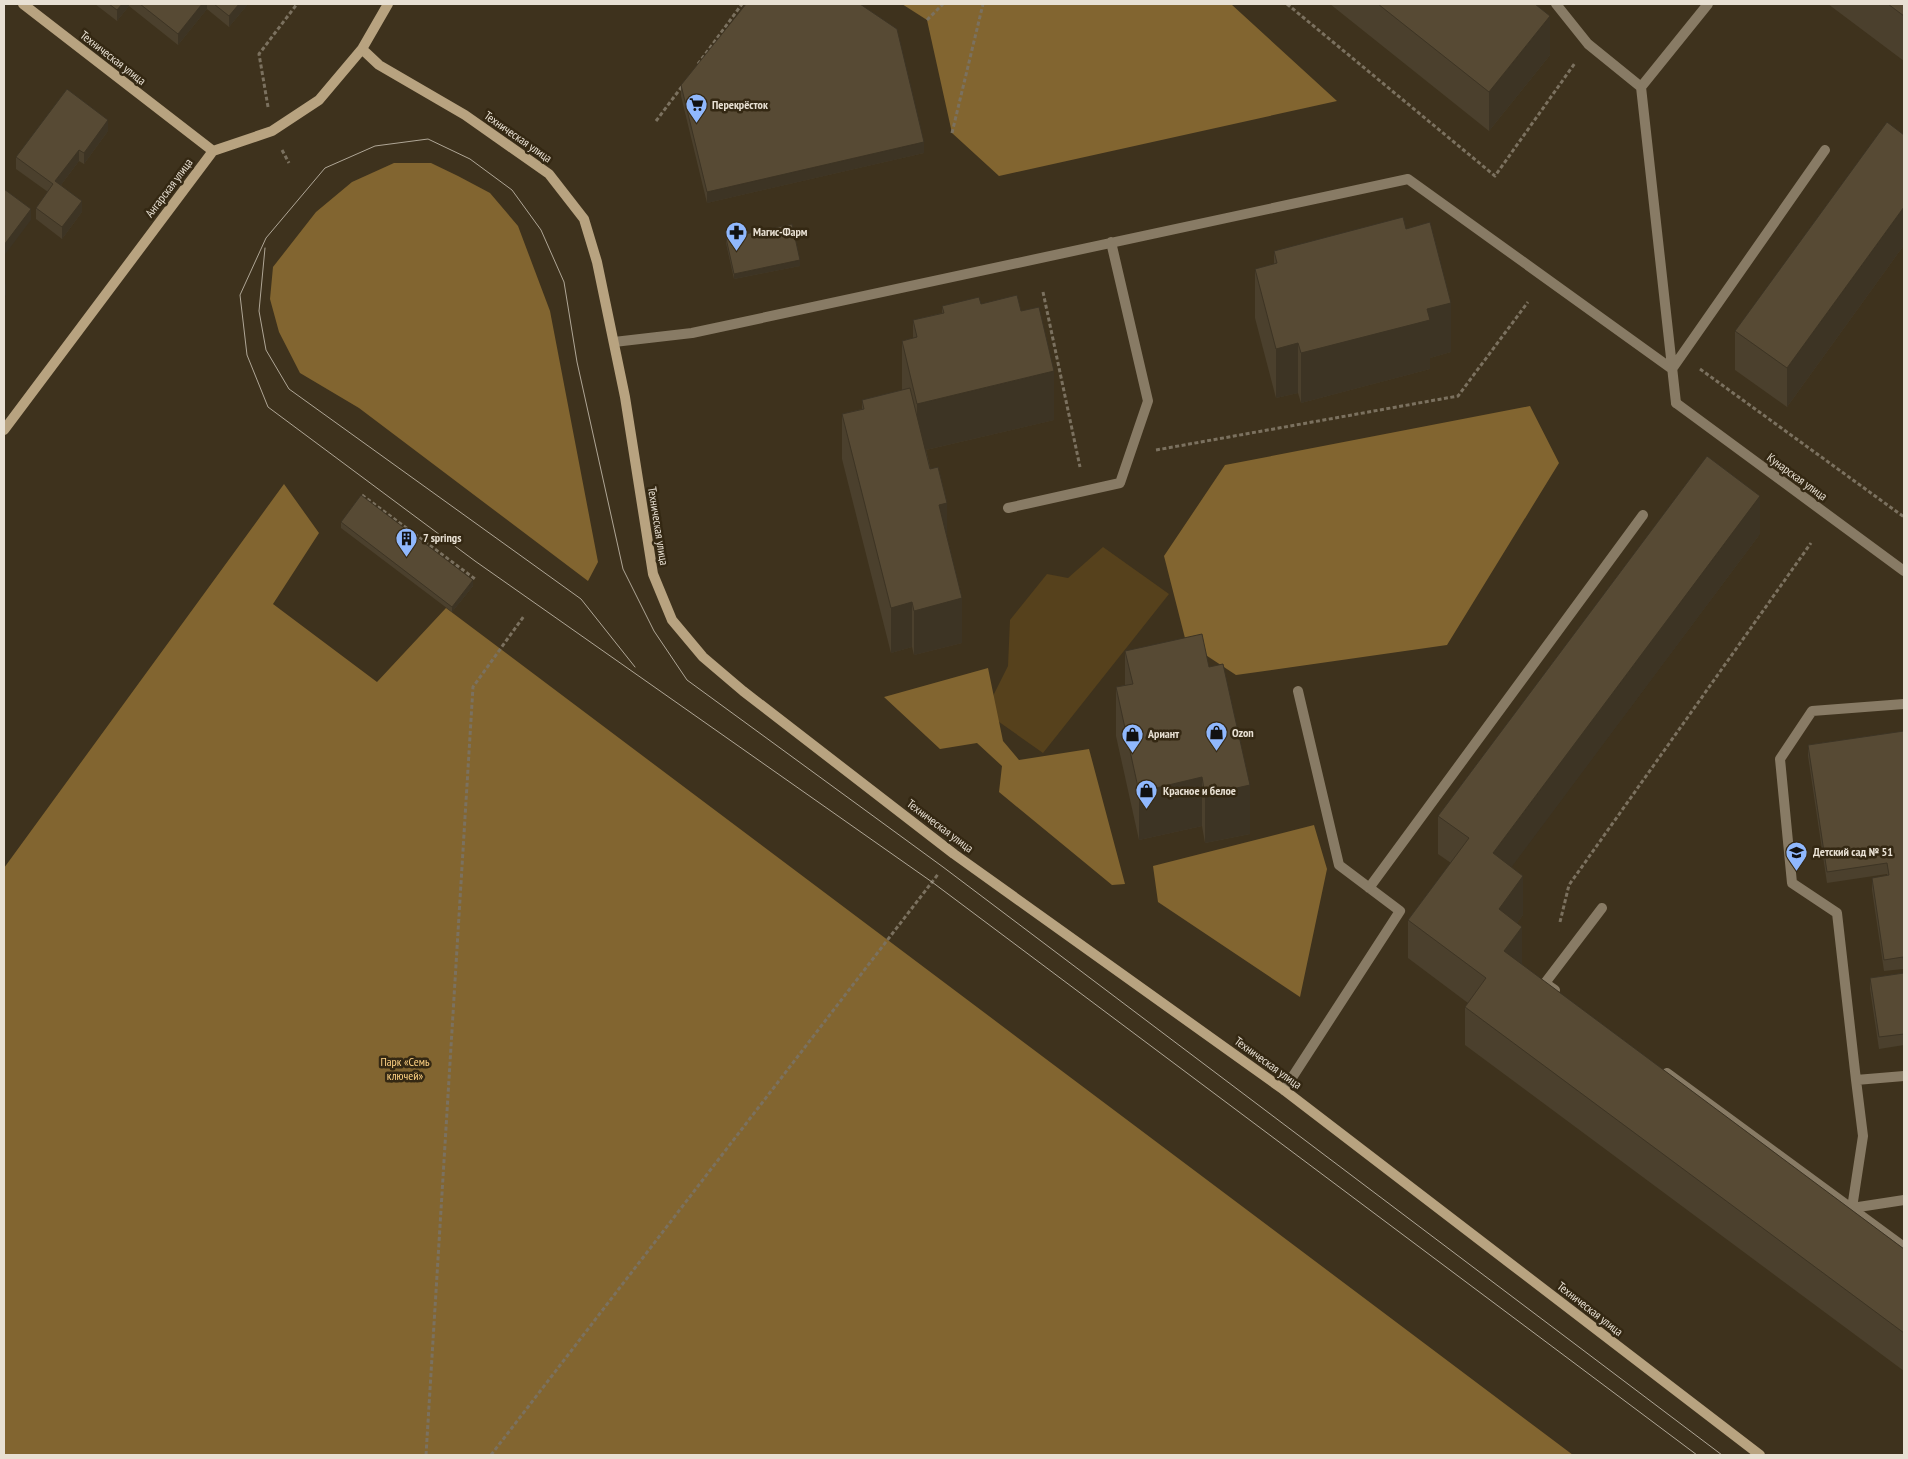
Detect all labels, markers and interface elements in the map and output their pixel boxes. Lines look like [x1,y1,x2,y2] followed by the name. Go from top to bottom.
[77,27,149,88] street label: Техническая улица
[684,93,708,124] supermarket icon: Перекрёсток
[712,97,768,112] place label: Перекрёсток
[481,108,555,166] street label: Техническая улица
[142,155,196,220] street label: Ангарская улица
[725,220,749,251] pharmacy icon: Магис-Фарм
[753,224,808,239] place label: Магис-Фарм
[1764,450,1831,504] street label: Кунарская улица
[645,486,672,566] street label: Техническая улица
[395,526,419,557] building icon: 7 springs
[423,530,461,545] place label: 7 springs
[1204,721,1228,752] shop icon: Ozon
[1120,722,1144,753] shop icon: Ариант
[1232,725,1254,740] place label: Ozon
[1147,726,1180,741] place label: Ариант
[1135,779,1159,810] shop icon: Красное и белое
[1163,783,1236,798] place label: Красное и белое
[904,796,977,856] street label: Техническая улица
[1785,840,1809,871] school or university icon: Детский сад № 51
[1813,844,1893,859] place label: Детский сад № 51
[1232,1033,1305,1092] street label: Техническая улица
[380,1054,430,1083] park label: Парк «Семь ключей»
[1554,1278,1626,1339] street label: Техническая улица

